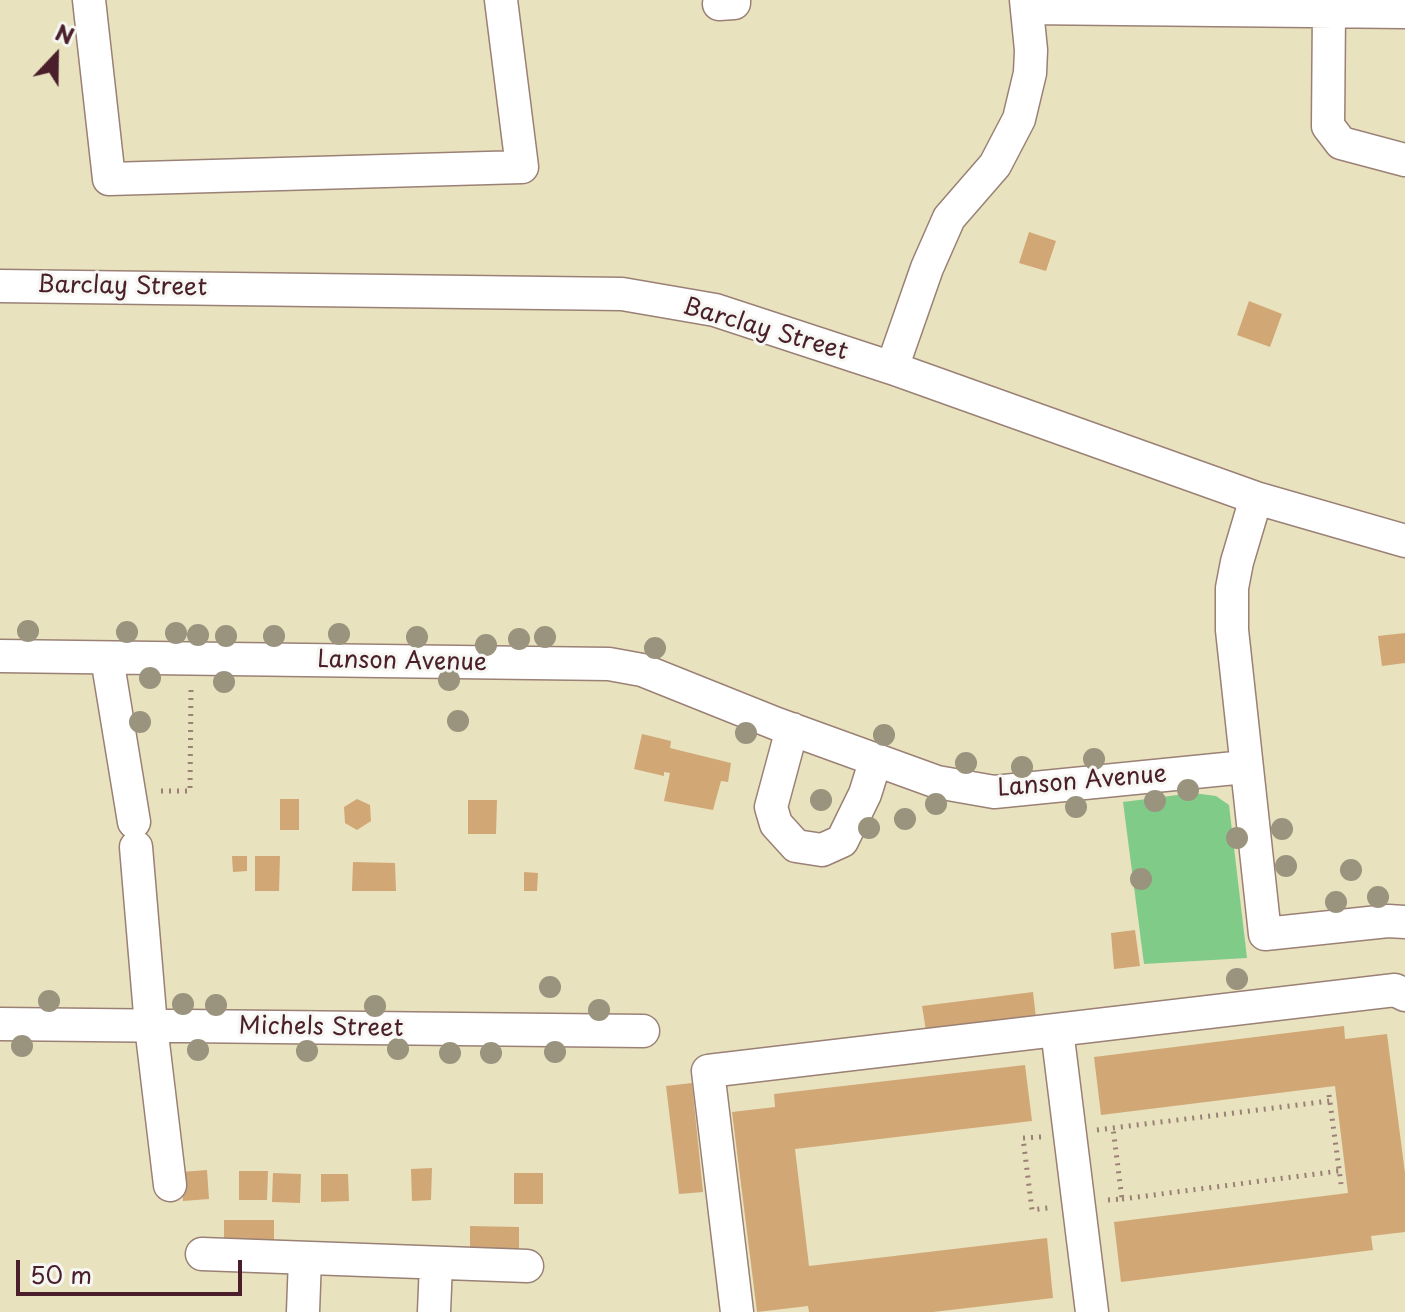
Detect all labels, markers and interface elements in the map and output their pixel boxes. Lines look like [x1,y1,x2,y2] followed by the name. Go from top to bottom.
[51,15,79,52] text: N
[16,16,96,96] north arrow
[37,271,207,303] street label: Barclay Street
[679,293,851,367] street label: Barclay Street
[317,646,487,678] street label: Lanson Avenue
[996,760,1168,804] street label: Lanson Avenue
[238,1012,404,1044] street label: Michels Street
[20,1244,246,1294] scale bar
[30,1256,92,1292] text: 50 m

